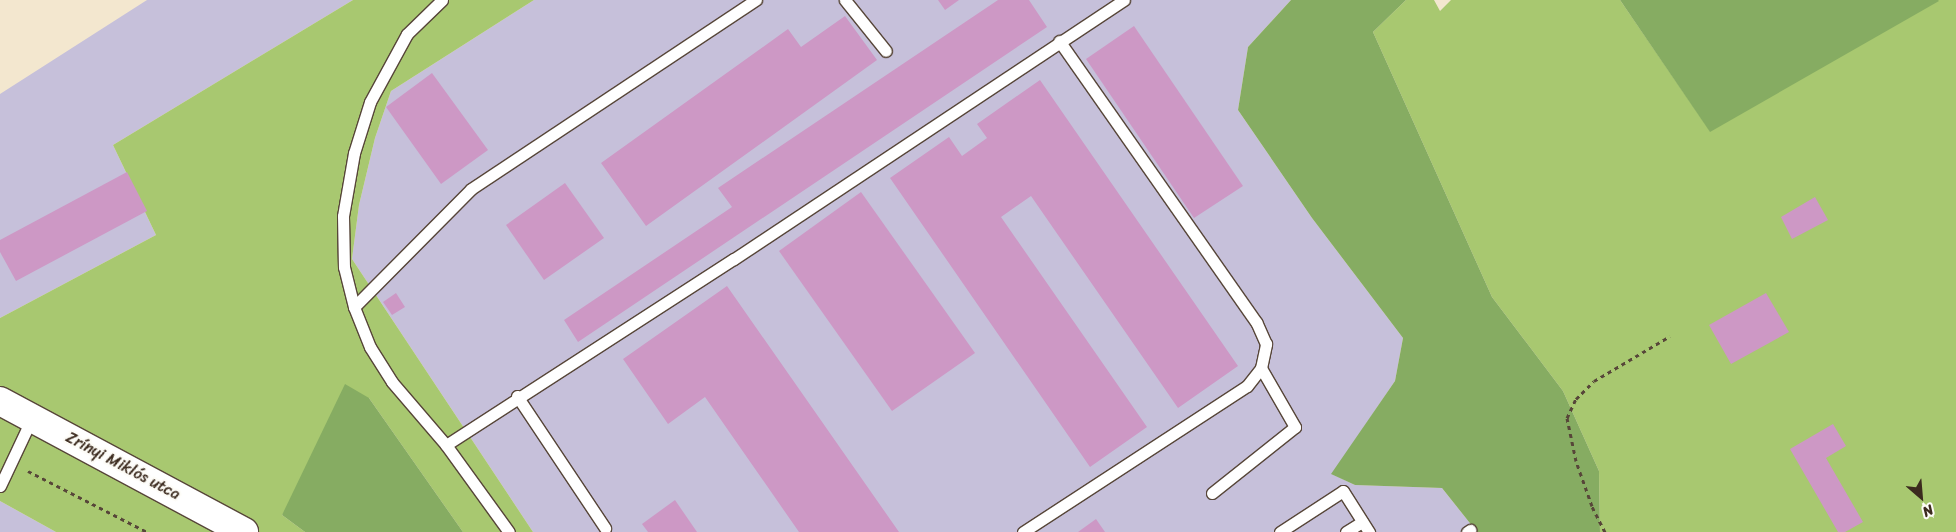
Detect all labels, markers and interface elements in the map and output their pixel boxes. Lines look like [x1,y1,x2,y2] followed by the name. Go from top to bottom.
[63,428,183,504] street label: Zrínyi Miklós utca
[1896,472,1946,522] north arrow
[1918,497,1938,524] text: N

